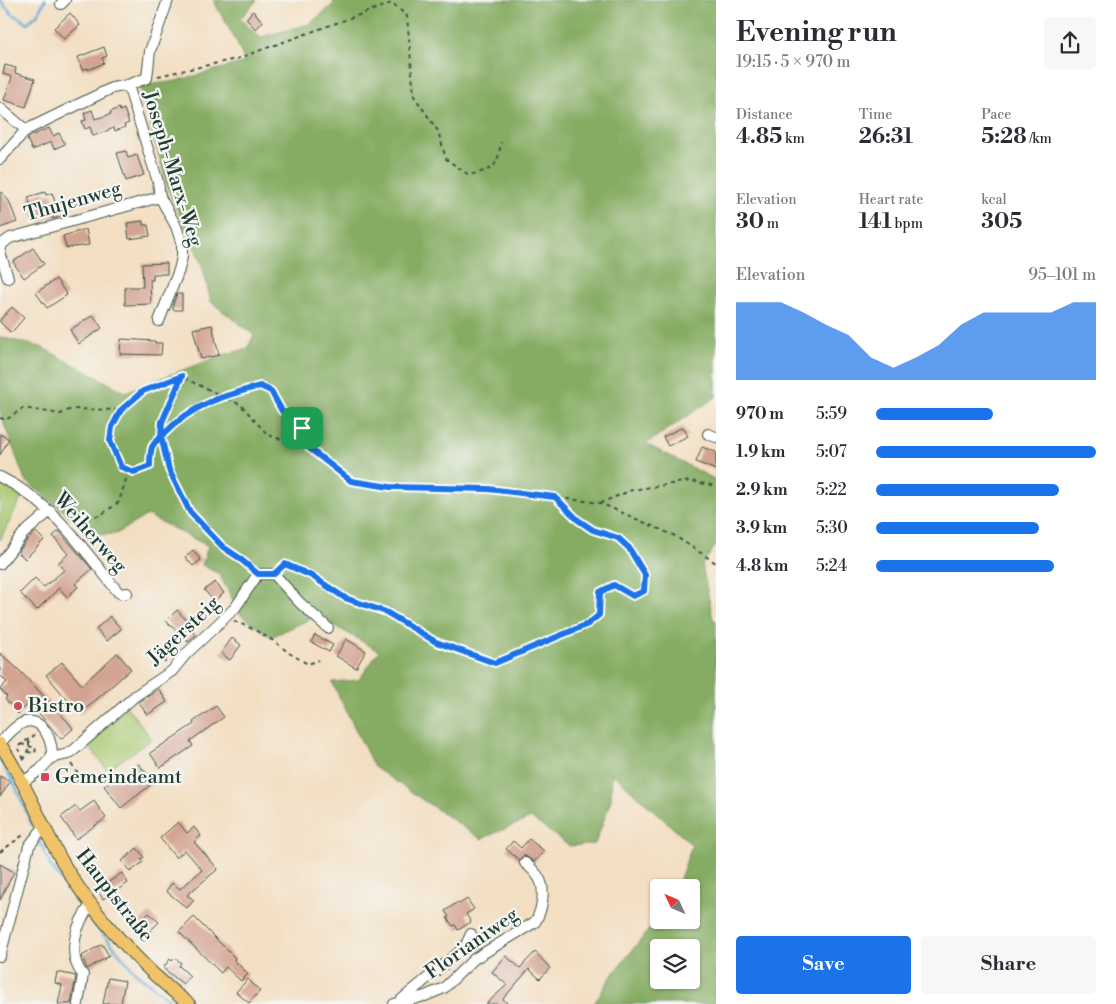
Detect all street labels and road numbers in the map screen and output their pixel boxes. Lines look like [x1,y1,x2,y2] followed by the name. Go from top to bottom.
[136,87,208,251] street label: Joseph-Marx-Weg
[22,176,125,228] street label: Thujenweg
[47,487,132,579] street label: Weiherweg
[142,591,226,672] street label: Jägersteig
[70,844,158,948] street label: Hauptstraße
[420,902,524,985] street label: Florianiweg

